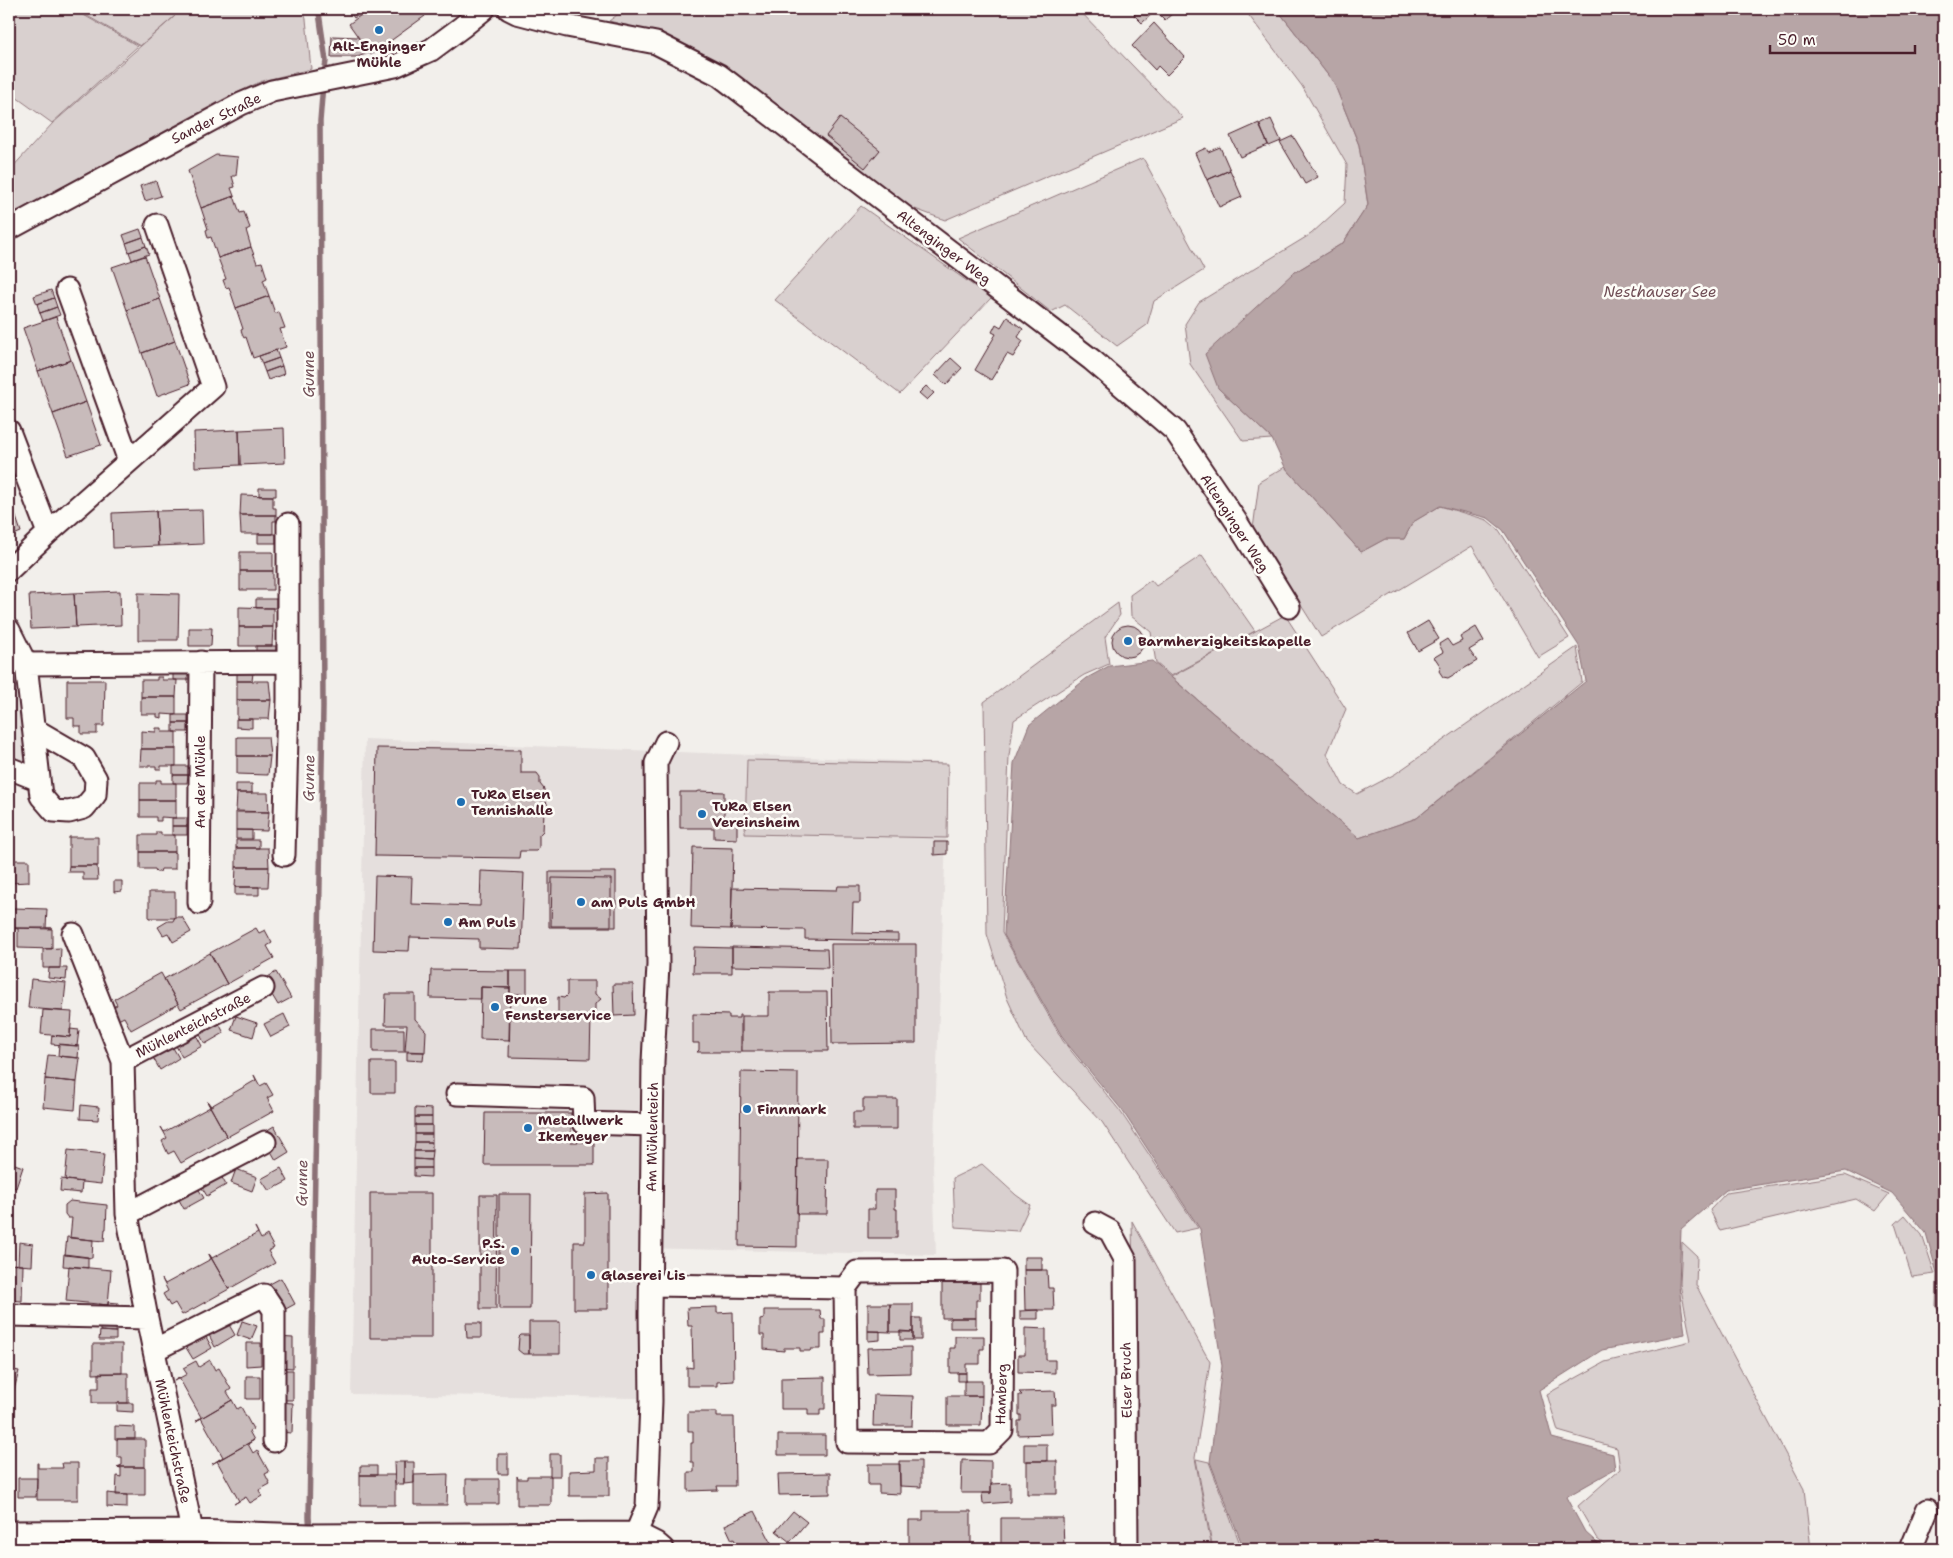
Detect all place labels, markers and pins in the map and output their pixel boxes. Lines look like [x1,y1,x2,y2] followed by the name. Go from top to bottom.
[373,24,385,36] marker: Alt-Enginger Mühle
[332,37,426,71] place label: Alt-Enginger Mühle
[1138,632,1311,650] place label: Barmherzigkeitskapelle
[1122,635,1134,647] marker: Barmherzigkeitskapelle
[471,785,553,819] place label: TuRa Elsen Tennishalle
[455,796,467,808] marker: TuRa Elsen Tennishalle
[712,797,800,831] place label: TuRa Elsen Vereinsheim
[696,808,708,820] marker: TuRa Elsen Vereinsheim
[591,893,696,911] place label: am Puls GmbH
[575,896,587,908] marker: am Puls GmbH
[458,913,516,931] place label: Am Puls
[442,916,454,928] marker: Am Puls
[505,990,611,1024] place label: Brune Fensterservice
[489,1001,501,1013] marker: Brune Fensterservice
[757,1100,827,1118] place label: Finnmark
[741,1103,753,1115] marker: Finnmark
[538,1111,623,1145] place label: Metallwerk Ikemeyer
[522,1122,534,1134] marker: Metallwerk Ikemeyer
[412,1234,505,1268] place label: P.S. Auto-Service
[509,1245,521,1257] marker: P.S. Auto-Service
[601,1266,686,1284] place label: Glaserei Lis
[585,1269,597,1281] marker: Glaserei Lis

